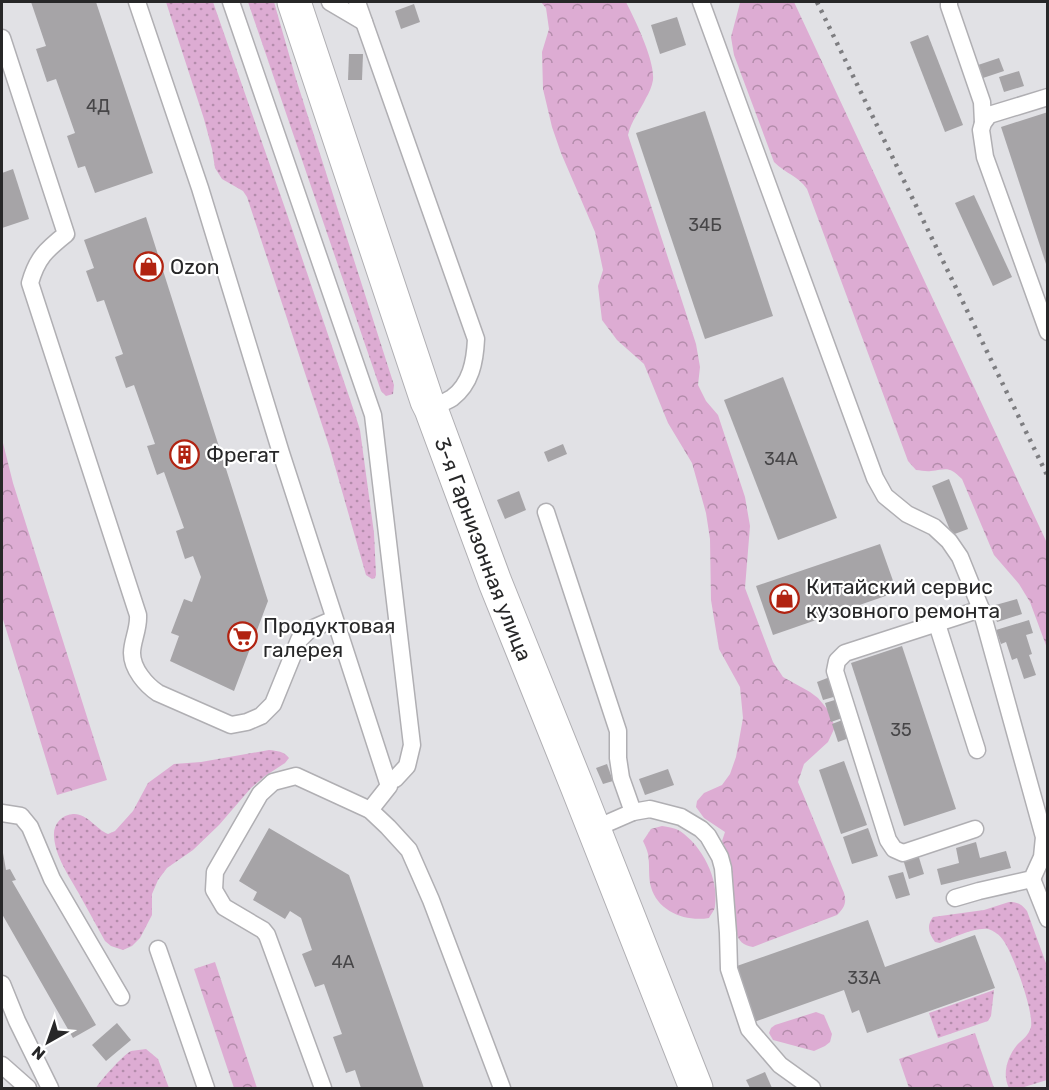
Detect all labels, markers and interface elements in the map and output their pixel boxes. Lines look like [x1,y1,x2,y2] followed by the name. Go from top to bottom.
[86,95,110,117] house number: 4Д
[688,214,722,236] house number: 34Б
[133,250,165,282] shop icon: Ozon
[170,254,220,279] place label: Ozon
[430,434,538,664] street label: 3-я Гарнизонная улица
[169,438,201,470] building icon: Фрегат
[206,442,280,467] place label: Фрегат
[764,448,798,470] house number: 34А
[806,574,1000,623] place label: Китайский сервис кузовного ремонта
[769,582,801,614] shop icon: Китайский сервис кузовного ремонта
[263,613,396,662] place label: Продуктовая галерея
[226,621,258,653] supermarket icon: Продуктовая галерея
[890,719,912,741] house number: 35
[331,951,355,973] house number: 4А
[847,967,881,989] house number: 33А
[18,1012,78,1072] north arrow
[28,1042,49,1064] text: N

